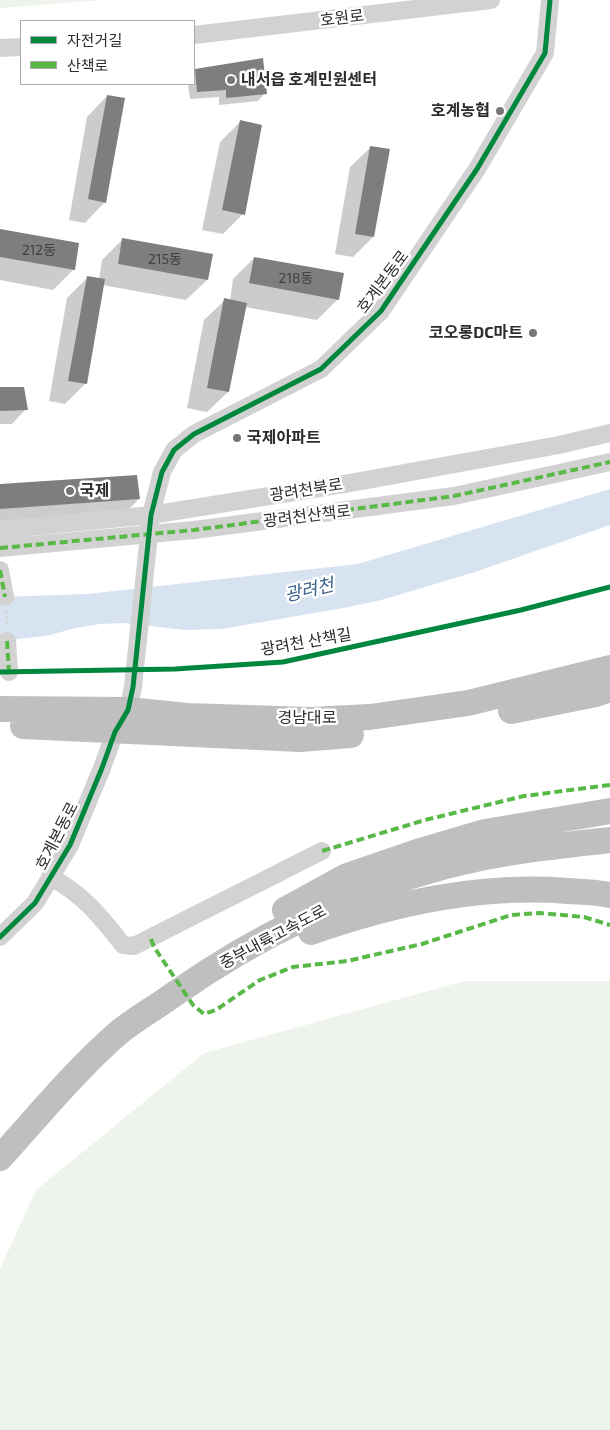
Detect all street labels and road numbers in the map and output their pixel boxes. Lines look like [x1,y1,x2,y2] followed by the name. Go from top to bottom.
[319,6,365,30] street label: 호원로
[353,247,413,317] street label: 호계본동로
[268,475,344,505] street label: 광려천북로
[262,501,352,531] street label: 광려천산책로
[259,625,353,659] street label: 광려천 산책길
[278,708,336,728] street label: 경남대로
[32,799,82,873] street label: 호계본동로
[217,901,329,973] street label: 중부내륙고속도로

